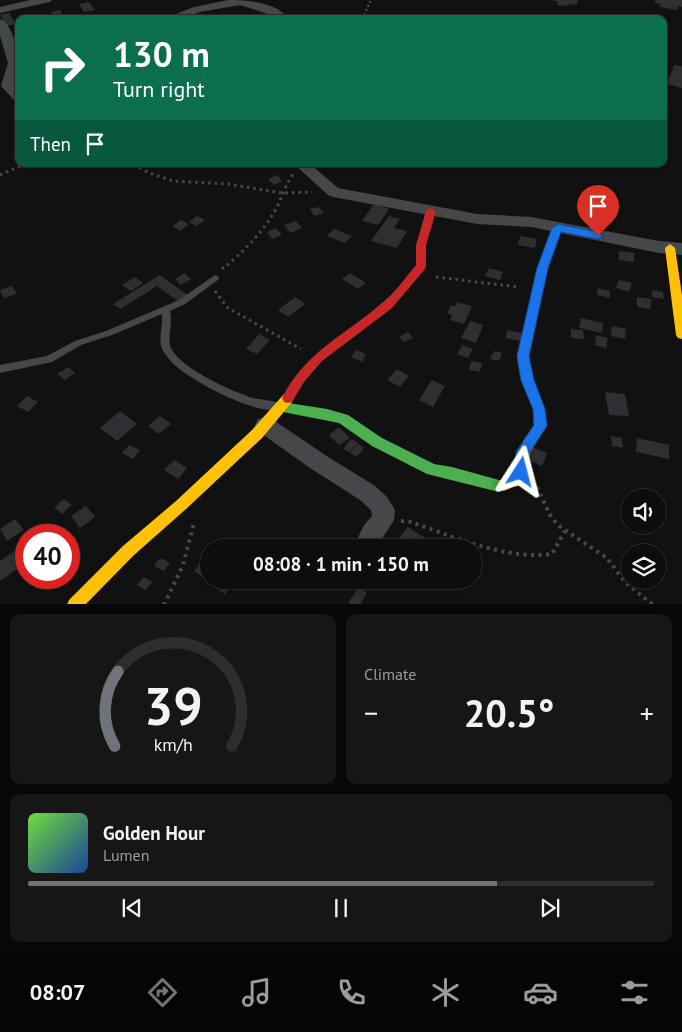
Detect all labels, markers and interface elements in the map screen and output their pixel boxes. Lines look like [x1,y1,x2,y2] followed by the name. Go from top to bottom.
[113,31,210,77] text: 130 m
[30,35,95,100] icon: right
[113,75,205,103] text: Turn right
[81,130,109,158] icon: arrive
[30,132,71,156] text: Then
[577,185,619,236] pin
[584,192,612,220] icon: arrive
[494,445,546,497] position arrow
[621,489,666,589] map controls
[621,489,666,534] button: sound
[15,524,80,589] speed limit sign: 40
[621,544,666,589] button: layers
[253,552,429,576] text: 08:08 · 1 min · 150 m
[364,664,416,684] text: Climate
[144,672,202,739] text: 39
[464,688,554,737] text: 20.5°
[364,694,378,731] text: −
[640,694,654,731] text: +
[153,733,193,756] text: km/h
[103,821,205,845] text: Golden Hour
[103,845,149,865] text: Lumen
[118,894,146,922] icon: previous
[327,894,355,922] icon: pause
[536,894,564,922] icon: next
[145,975,180,1010] icon: directions
[239,975,274,1010] icon: music
[334,975,369,1010] icon: phone
[428,975,463,1010] icon: climate
[523,975,558,1010] icon: car
[617,975,652,1010] icon: filters
[30,978,86,1006] text: 08:07

